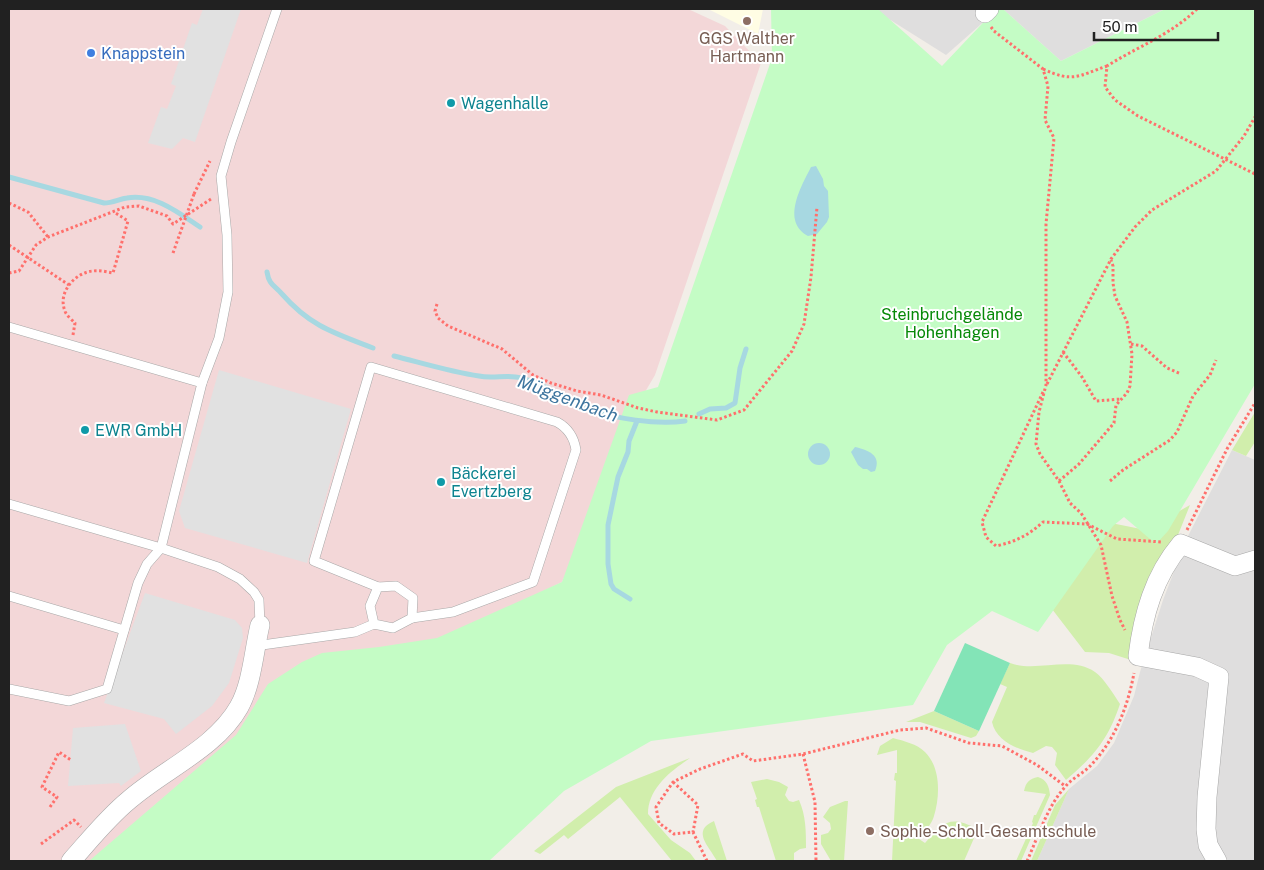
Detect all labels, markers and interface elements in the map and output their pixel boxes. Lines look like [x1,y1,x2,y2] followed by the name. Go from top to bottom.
[1094,10,1218,42] scale bar
[741,15,753,27] marker: GGS Walther Hartmann
[1102,18,1137,35] text: 50 m
[699,29,795,66] place label: GGS Walther Hartmann
[101,44,185,63] place label: Knappstein
[85,47,97,59] marker: Knappstein
[461,94,549,113] place label: Wagenhalle
[445,97,457,109] marker: Wagenhalle
[881,305,1023,342] park label: Steinbruchgelände Hohenhagen
[515,370,621,426] water label: Müggenbach
[95,421,182,440] place label: EWR GmbH
[79,424,91,436] marker: EWR GmbH
[451,464,532,501] place label: Bäckerei Evertzberg
[435,476,447,488] marker: Bäckerei Evertzberg
[880,822,1096,841] place label: Sophie-Scholl-Gesamtschule
[864,825,876,837] marker: Sophie-Scholl-Gesamtschule

